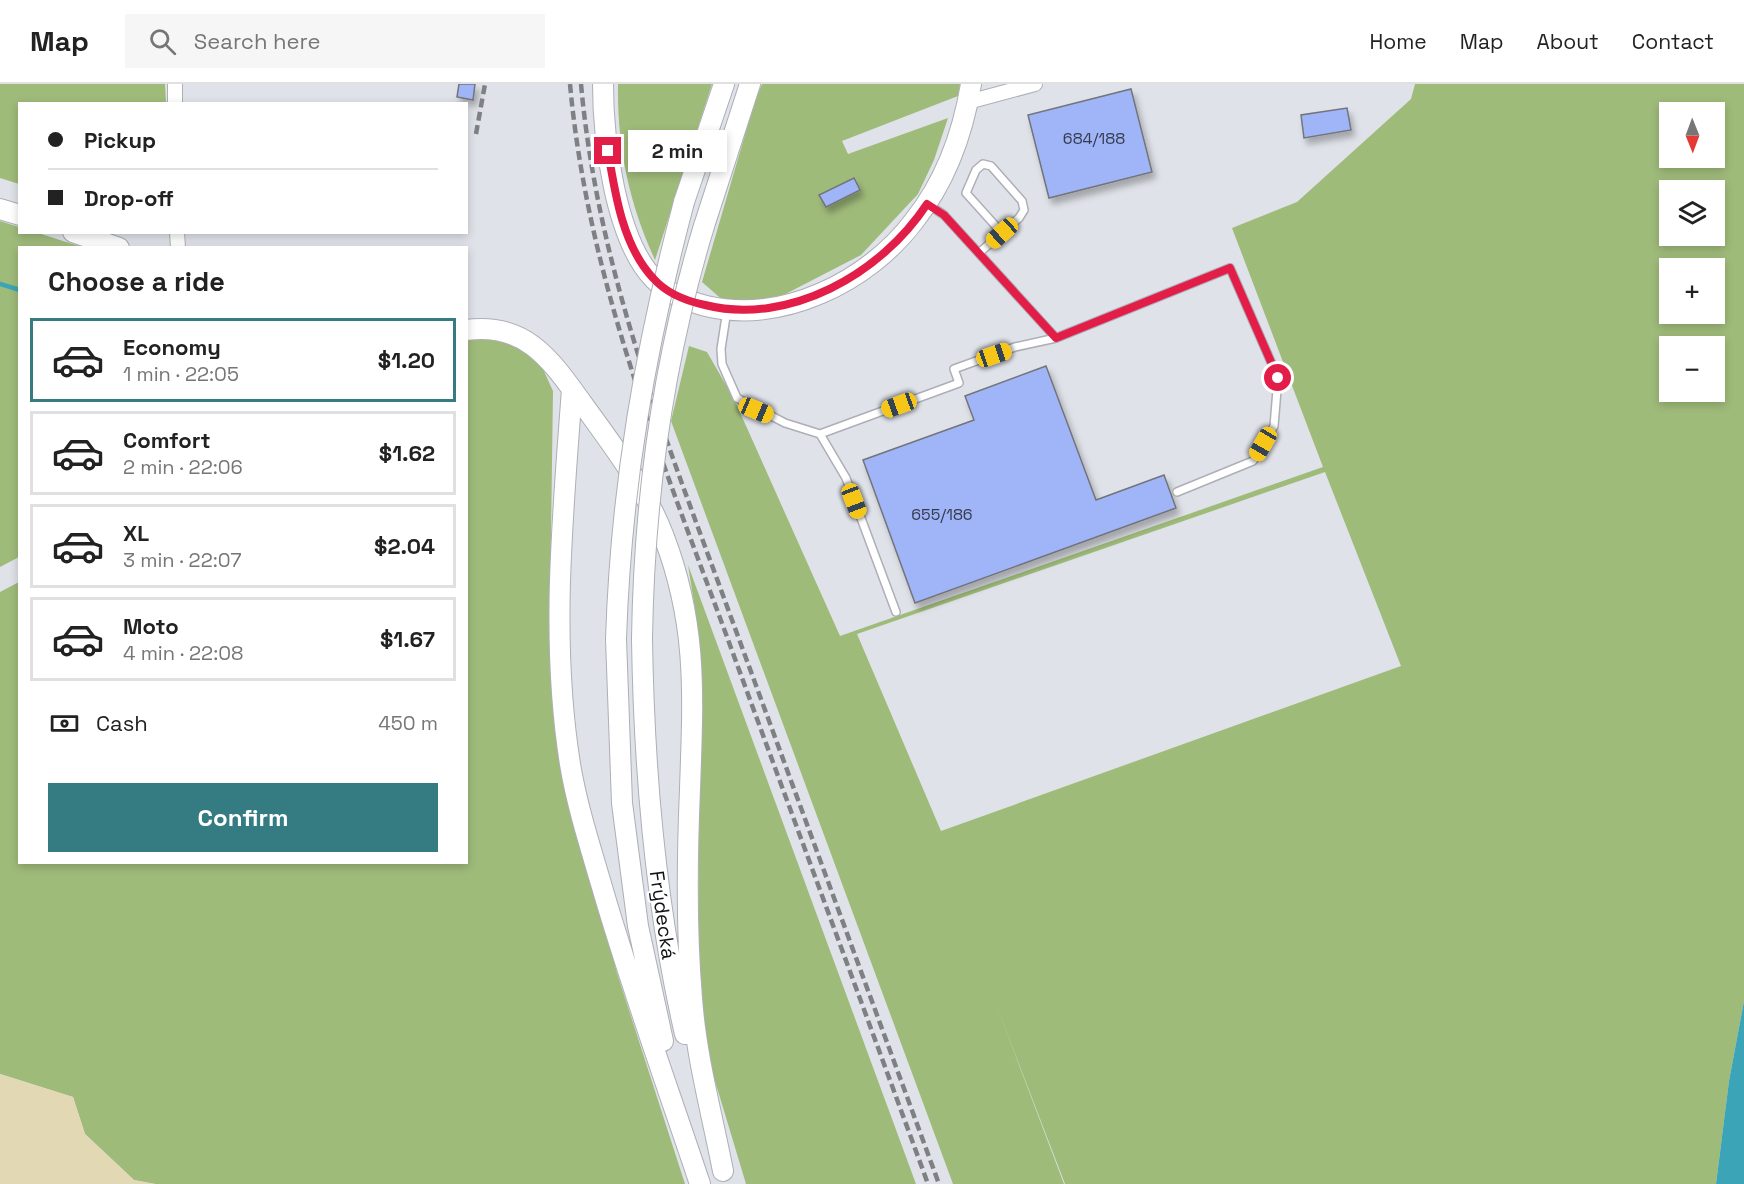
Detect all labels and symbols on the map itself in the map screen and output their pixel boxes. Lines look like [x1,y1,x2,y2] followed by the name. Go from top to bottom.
[1659,102,1725,168] north arrow
[1063,128,1125,149] house number: 684/188
[629,130,728,172] callout: 2 min
[594,137,621,164] route end
[983,214,1021,252] car
[974,341,1014,369] car
[1264,364,1291,391] route start
[879,390,919,420] car
[736,395,776,425] car
[1246,424,1280,464] car
[839,481,869,521] car
[911,504,973,525] house number: 655/186
[644,869,682,961] street label: Frýdecká

